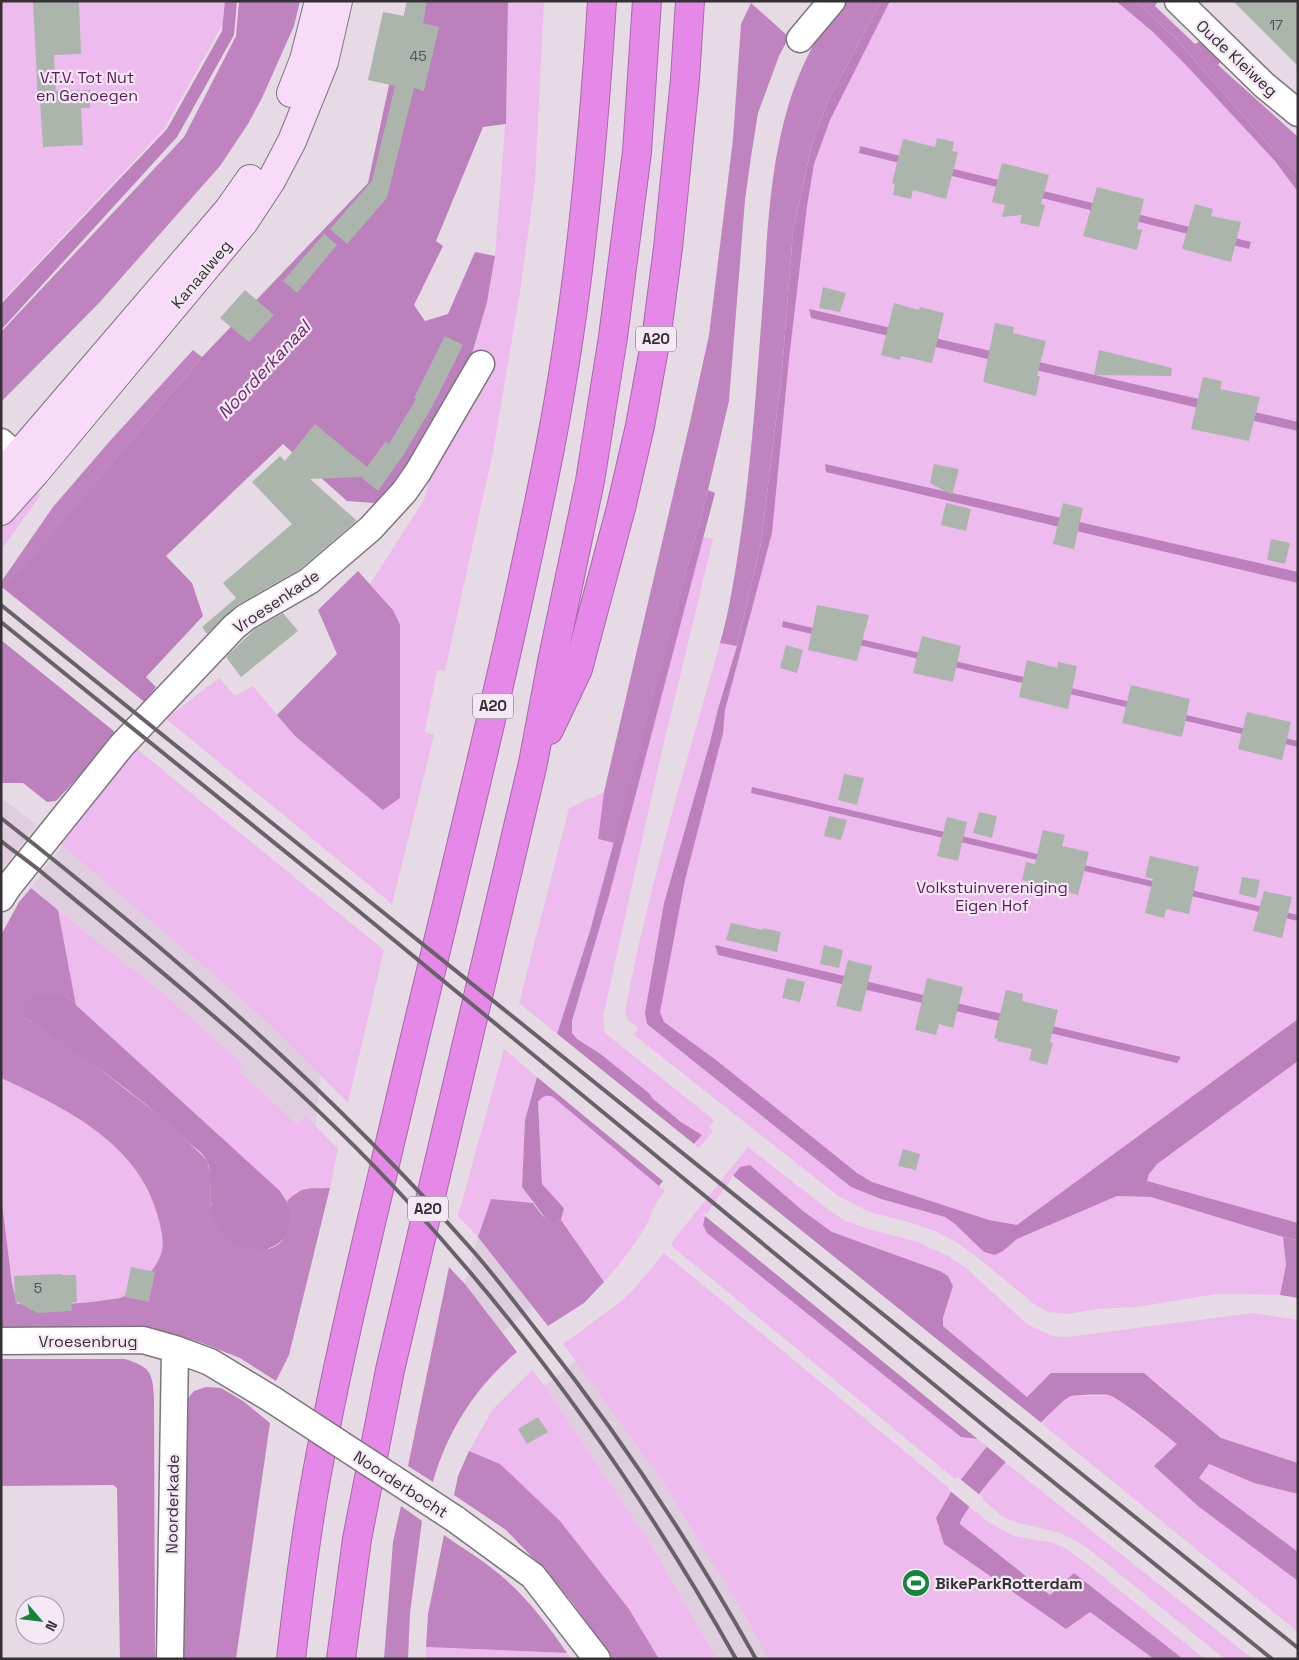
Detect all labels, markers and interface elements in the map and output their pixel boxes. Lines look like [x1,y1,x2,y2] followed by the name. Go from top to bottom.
[1192,15,1282,101] street label: Oude Kleiweg
[1269,16,1283,34] house number: 17
[409,47,427,65] house number: 45
[36,67,138,106] park label: V.T.V. Tot Nut en Genoegen
[167,236,236,313] street label: Kanaalweg
[212,314,317,423] water label: Noorderkanaal
[636,326,676,352] road number: A20
[229,565,324,638] street label: Vroesenkade
[473,694,513,718] road number: A20
[916,877,1068,916] park label: Volkstuinvereniging Eigen Hof
[408,1196,448,1222] road number: A20
[34,1279,42,1297] house number: 5
[39,1331,138,1352] street label: Vroesenbrug
[349,1446,452,1523] street label: Noorderbocht
[161,1454,184,1554] street label: Noorderkade
[901,1568,931,1598] sports icon: BikeParkRotterdam
[935,1573,1083,1594] place label: BikeParkRotterdam
[15,1595,65,1645] north arrow
[41,1618,62,1634] text: N

